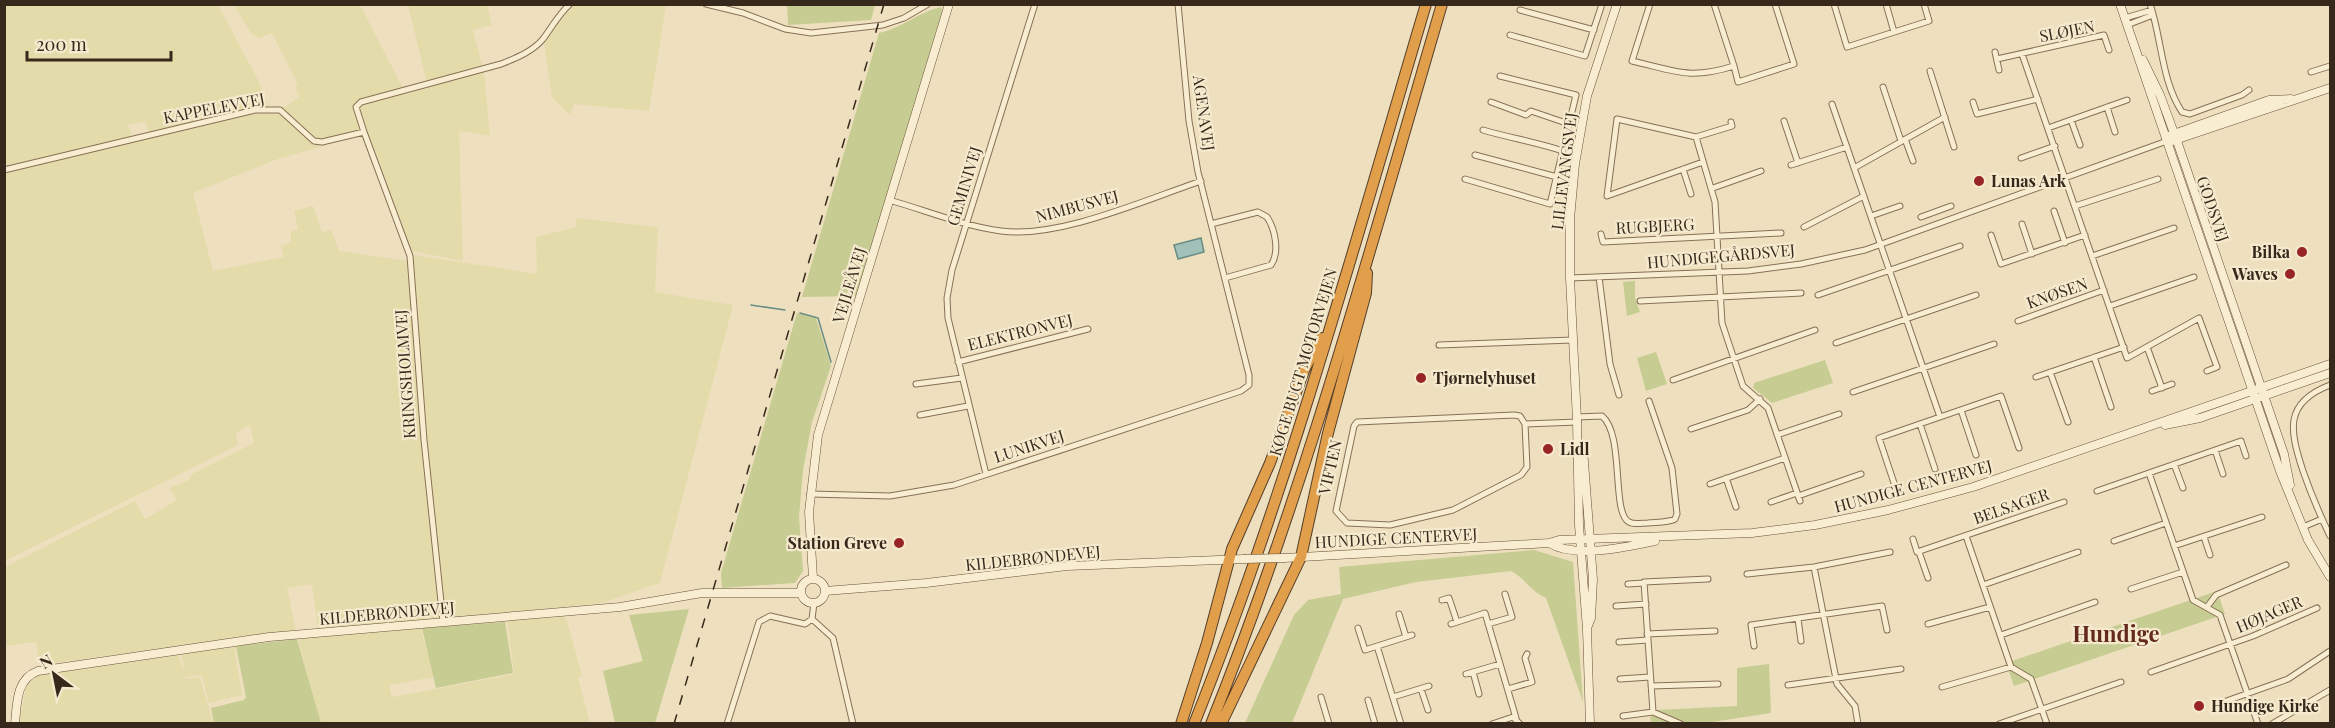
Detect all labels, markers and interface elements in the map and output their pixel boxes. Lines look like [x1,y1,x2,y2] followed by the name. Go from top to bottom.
[2037,15,2096,46] street label: SLØJEN
[27,24,171,62] scale bar
[36,32,87,56] text: 200 m
[1189,73,1220,152] street label: AGENAVEJ
[161,87,266,128] street label: KAPPELEVVEJ
[1546,111,1581,231] street label: LILLEVANGSVEJ
[941,144,986,228] street label: GEMINIVEJ
[1991,170,2067,191] place label: Lunas Ark
[2192,173,2235,245] street label: GODSVEJ
[1972,174,1986,188] marker: Lunas Ark
[1033,184,1121,227] street label: NIMBUSVEJ
[1615,213,1695,238] street label: RUGBJERG
[1646,239,1796,272] street label: HUNDIGEGÅRDSVEJ
[2252,241,2291,262] place label: Bilka
[827,244,870,326] street label: VEJLEÅVEJ
[2295,245,2309,259] marker: Bilka
[2231,263,2278,284] place label: Waves
[1264,265,1341,458] street label: KØGE BUGT MOTORVEJEN
[2283,267,2297,281] marker: Waves
[2024,272,2090,313] street label: KNØSEN
[965,308,1075,355] street label: ELEKTRONVEJ
[390,309,419,439] street label: KRINGSHOLMVEJ
[1433,367,1537,388] place label: Tjørnelyhuset
[1414,371,1428,385] marker: Tjørnelyhuset
[991,424,1067,467] street label: LUNIKVEJ
[1313,437,1346,497] street label: VIFTEN
[1560,438,1589,459] place label: Lidl
[1541,442,1555,456] marker: Lidl
[1832,454,1994,517] street label: HUNDIGE CENTERVEJ
[1970,483,2052,528] street label: BELSAGER
[1314,523,1478,552] street label: HUNDIGE CENTERVEJ
[788,532,887,553] place label: Station Greve
[892,536,906,550] marker: Station Greve
[964,540,1102,575] street label: KILDEBRØNDEVEJ
[2232,590,2306,637] street label: HØJAGER
[318,596,456,629] street label: KILDEBRØNDEVEJ
[2072,618,2160,648] district label: Hundige
[24,644,84,704] north arrow
[35,649,57,673] text: N
[2211,695,2319,716] place label: Hundige Kirke
[2192,699,2206,713] marker: Hundige Kirke

